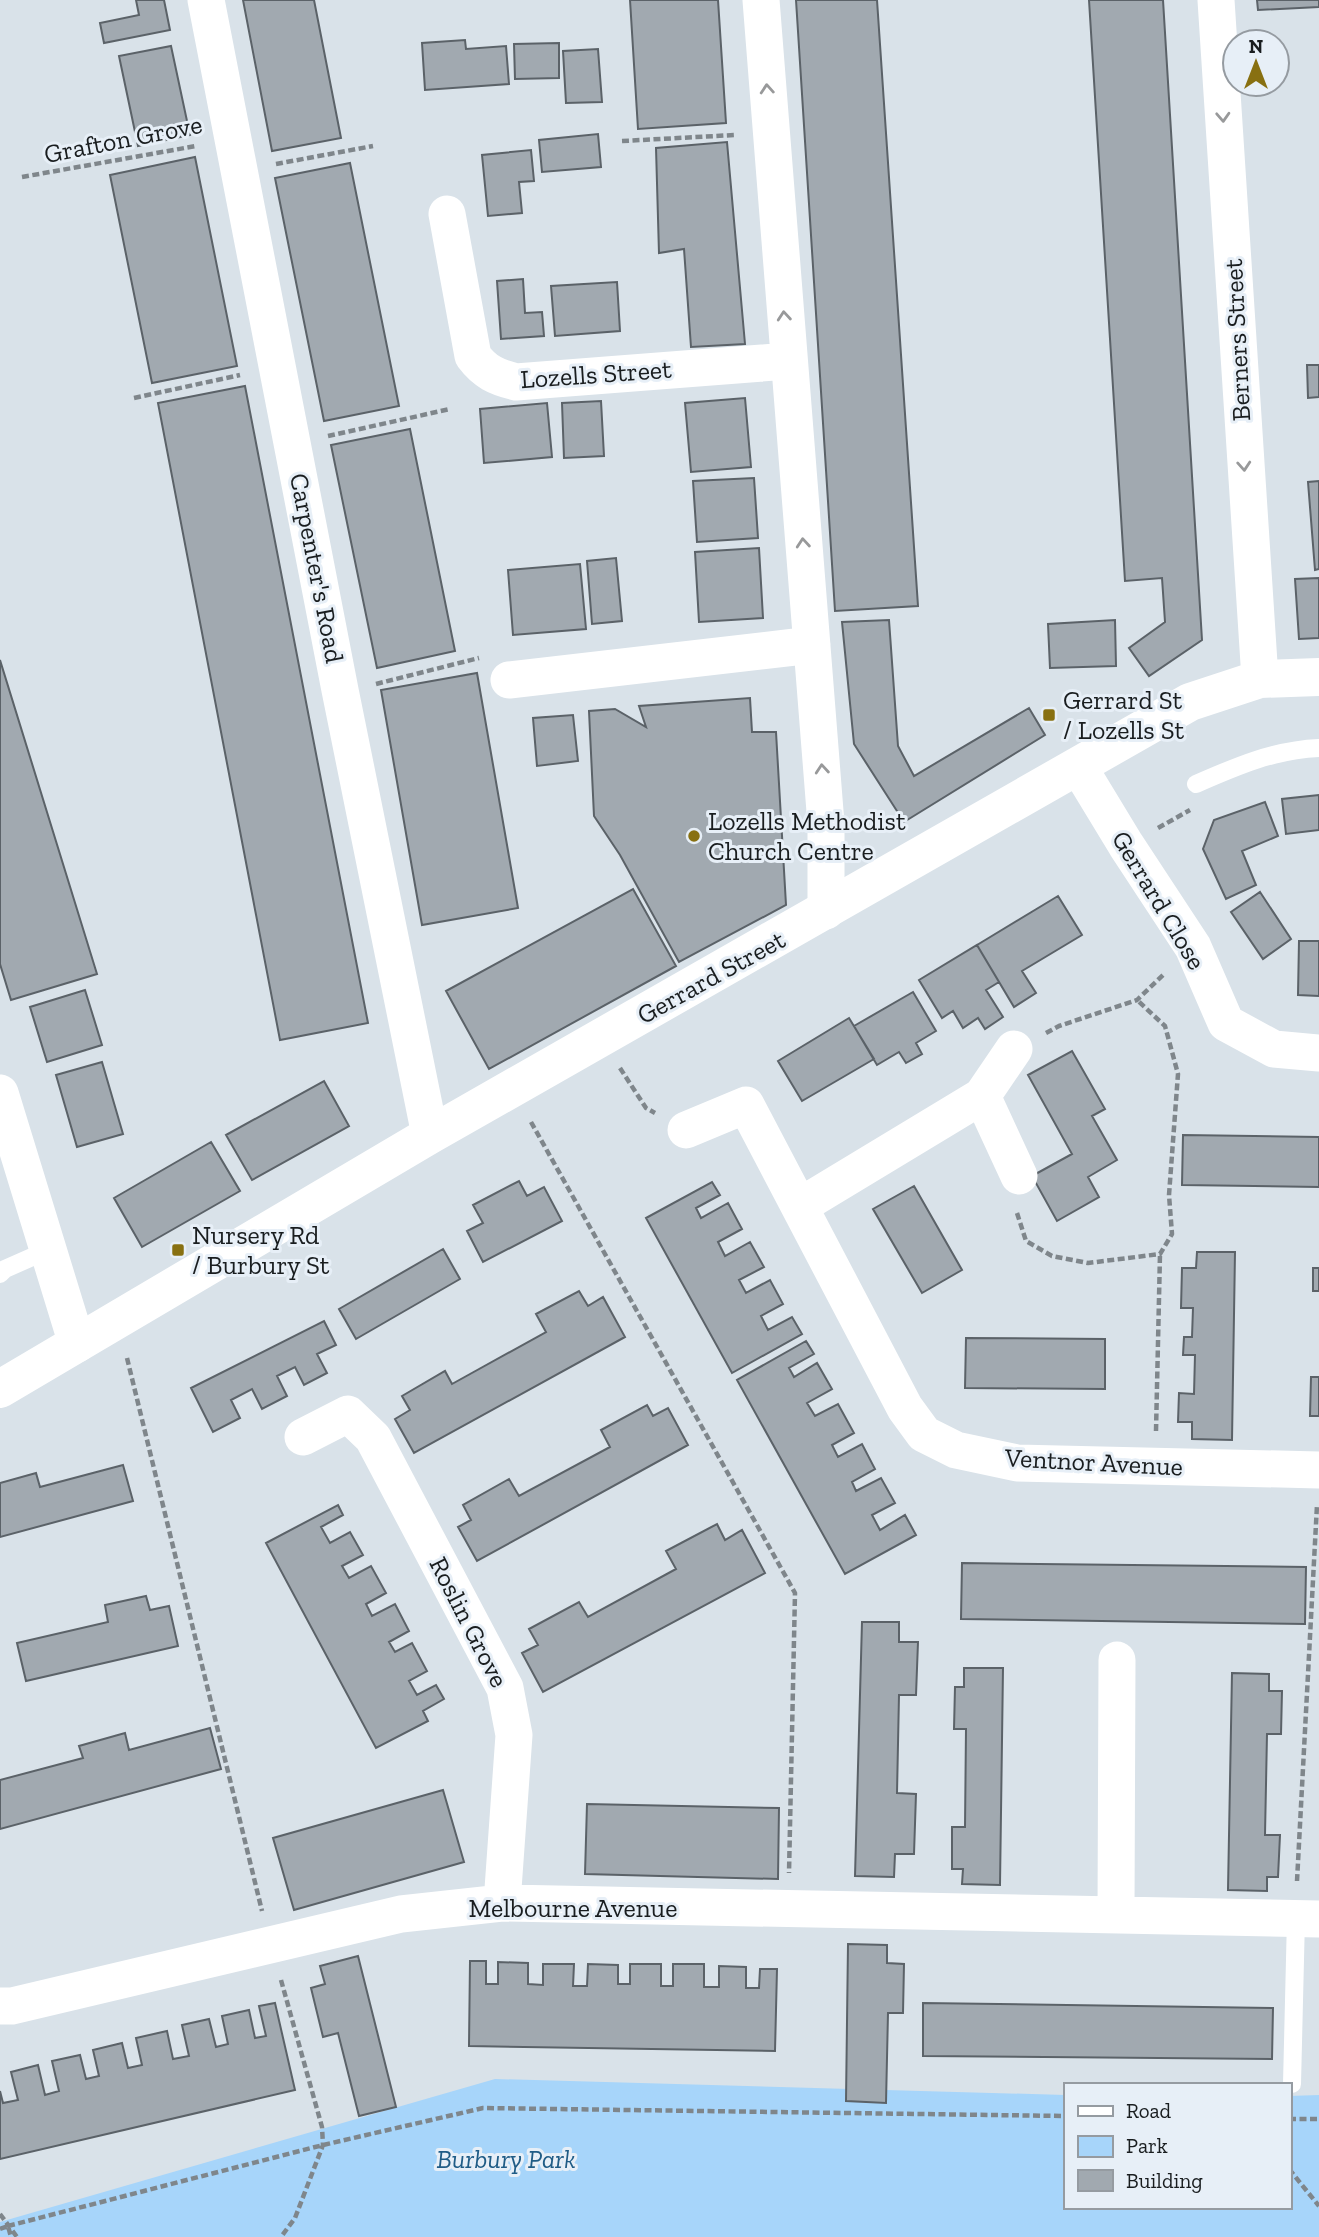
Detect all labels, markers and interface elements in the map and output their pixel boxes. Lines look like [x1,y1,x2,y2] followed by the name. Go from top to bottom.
[1221,28,1291,98] north arrow
[1249,35,1263,58] text: N
[760,83,775,94] one-way arrow
[41,108,205,170] street label: Grafton Grove
[1216,112,1231,123] one-way arrow
[1217,258,1257,422] street label: Berners Street
[777,310,792,321] one-way arrow
[519,353,673,395] street label: Lozells Street
[1236,461,1251,472] one-way arrow
[283,470,351,666] street label: Carpenter's Road
[796,537,811,548] one-way arrow
[1063,684,1184,746] place label: Gerrard St / Lozells St
[1041,707,1057,723] marker: Gerrard St / Lozells St
[815,764,830,775] one-way arrow
[708,805,906,867] place label: Lozells Methodist Church Centre
[1105,825,1213,975] street label: Gerrard Close
[686,828,702,844] marker: Lozells Methodist Church Centre
[631,923,791,1031] street label: Gerrard Street
[192,1219,330,1281] place label: Nursery Rd / Burbury St
[170,1242,186,1258] marker: Nursery Rd / Burbury St
[1003,1441,1184,1483] street label: Ventnor Avenue
[422,1551,516,1693] street label: Roslin Grove
[469,1892,677,1924] street label: Melbourne Avenue
[1064,2083,1291,2209] legend
[1126,2098,1172,2123] text: Road
[1126,2133,1168,2158] text: Park
[436,2143,576,2175] park label: Burbury Park
[1126,2168,1203,2193] text: Building

